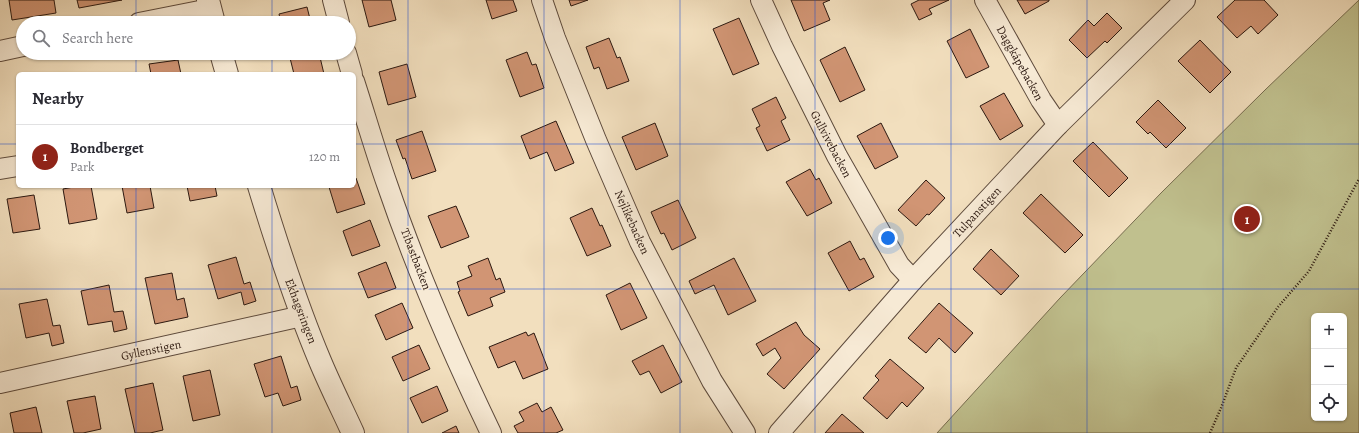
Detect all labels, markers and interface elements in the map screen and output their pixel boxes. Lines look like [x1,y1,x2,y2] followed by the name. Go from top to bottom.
[16,16,356,60] search box
[993,23,1047,104] street label: Daggkåpebacken
[30,27,52,49] icon: search
[62,28,133,48] text: Search here
[32,87,83,110] text: Nearby
[807,108,856,181] street label: Gullvivebacken
[70,138,144,158] text: Bondberget
[43,148,47,165] text: 1
[309,148,340,165] text: 120 m
[70,158,94,175] text: Park
[949,183,1005,241] street label: Tulpanstigen
[611,187,653,257] street label: Nejlikebacken
[1234,204,1260,234] pin: 1
[397,226,435,292] street label: Tibastbacken
[878,228,898,248] your location
[281,276,321,346] street label: Ekhagsringen
[1311,313,1347,421] map controls
[1311,313,1347,349] button: +
[119,336,183,364] street label: Gyllenstigen
[1311,349,1347,385] button: −
[1311,385,1347,421] button: locate

